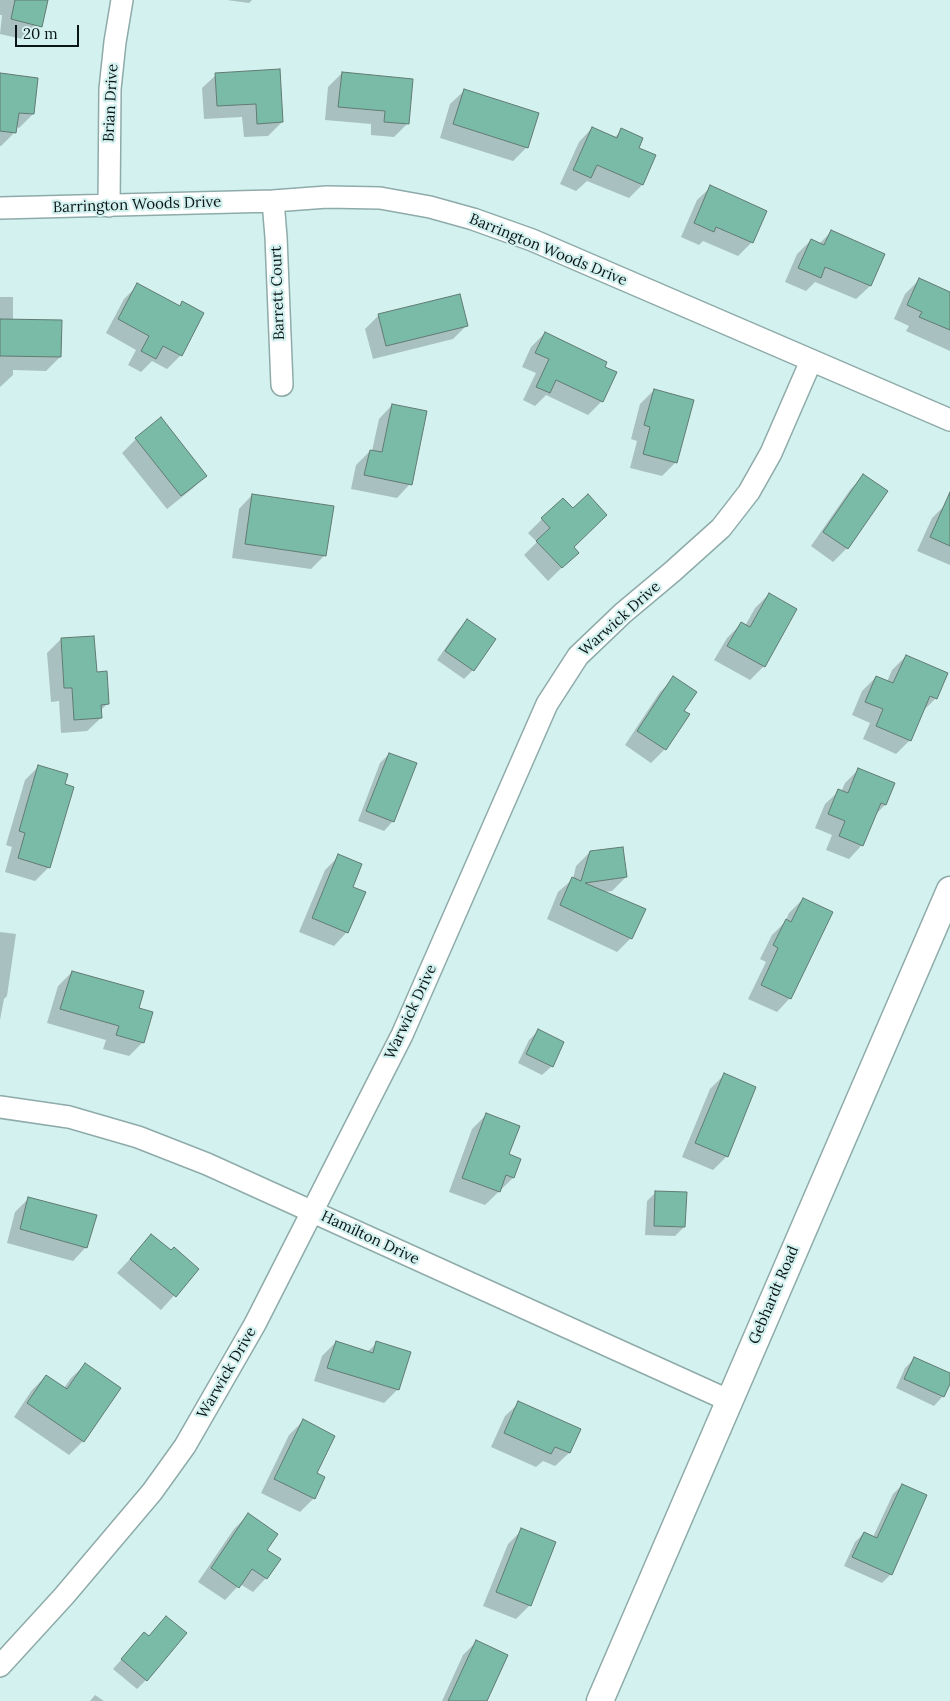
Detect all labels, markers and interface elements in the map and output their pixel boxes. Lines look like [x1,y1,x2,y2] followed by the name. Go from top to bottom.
[18,15,81,47] scale bar
[23,24,58,43] text: 20 m
[100,63,122,143] street label: Brian Drive
[52,193,222,217] street label: Barrington Woods Drive
[466,210,630,290] street label: Barrington Woods Drive
[267,246,289,340] street label: Barrett Court
[576,578,664,660] street label: Warwick Drive
[381,962,441,1062] street label: Warwick Drive
[318,1207,422,1269] street label: Hamilton Drive
[745,1243,803,1347] street label: Gebhardt Road
[194,1324,260,1422] street label: Warwick Drive

